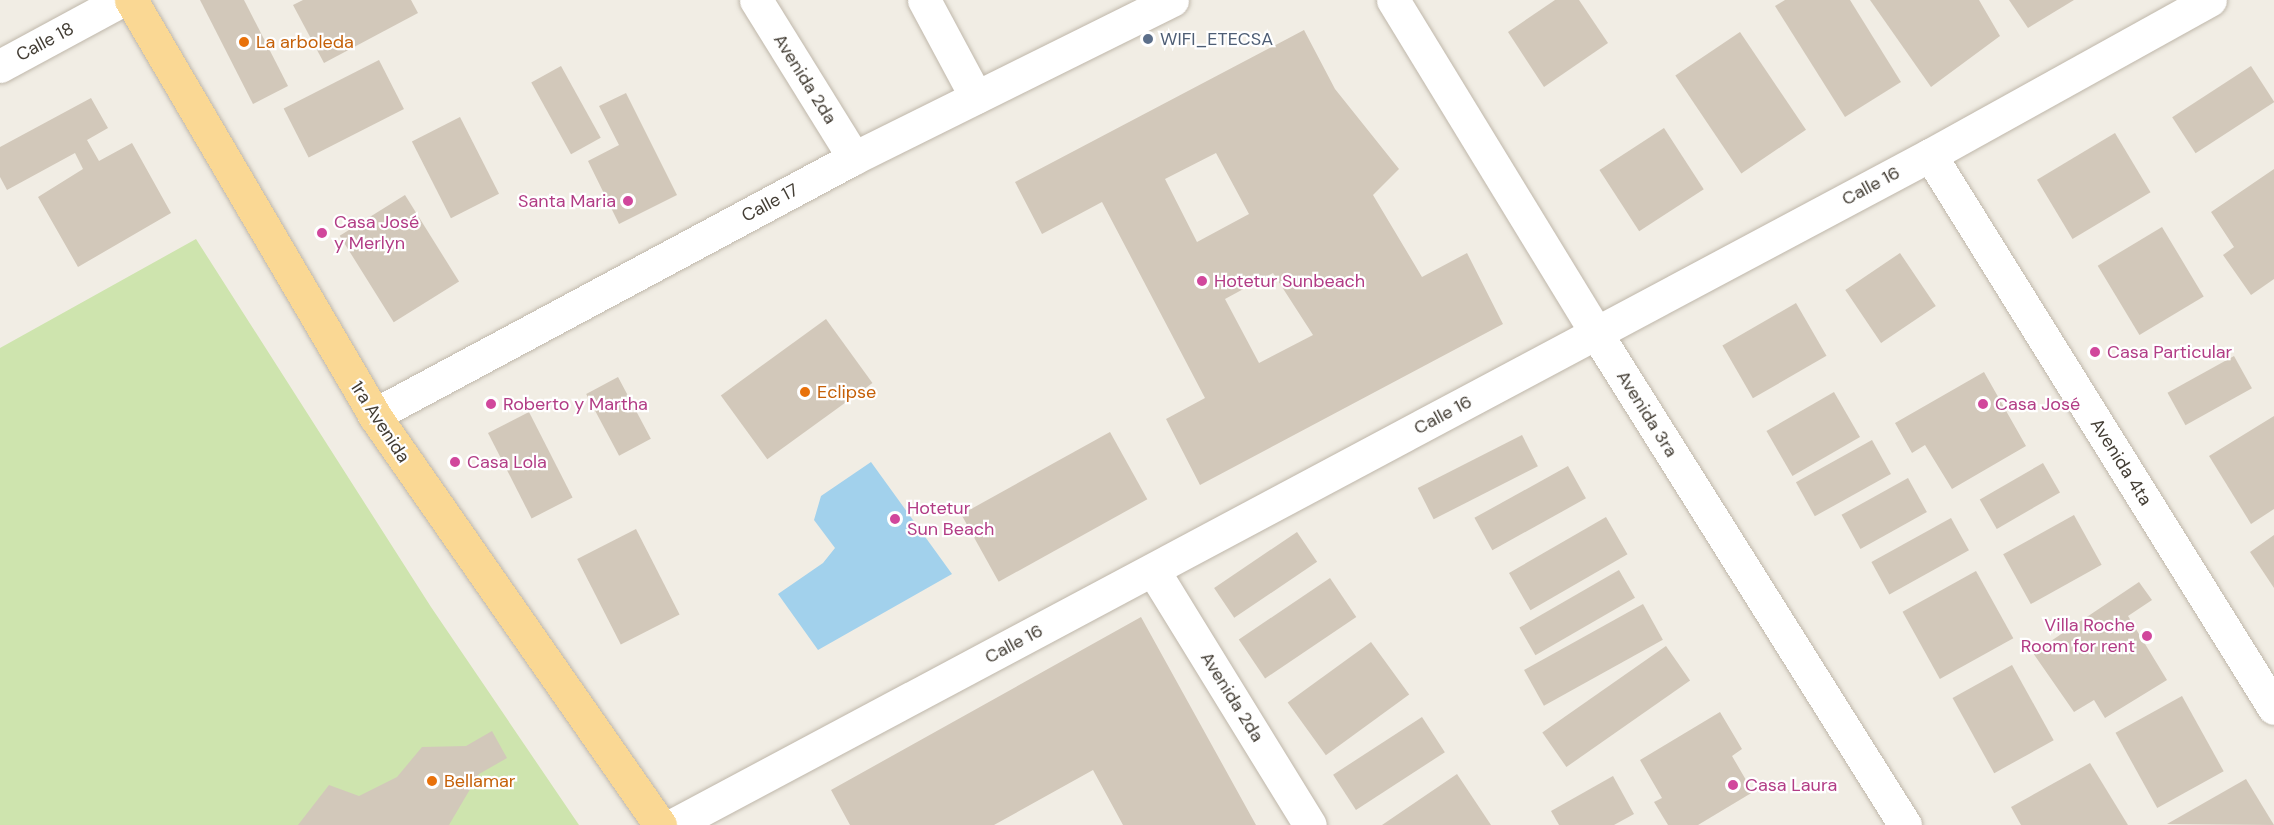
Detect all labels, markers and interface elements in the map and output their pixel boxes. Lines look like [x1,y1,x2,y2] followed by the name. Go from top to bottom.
[12,18,78,66] street label: Calle 18
[1160,28,1273,50] place label: WIFI_ETECSA
[769,30,841,128] street label: Avenida 2da
[256,31,354,53] place label: La arboleda
[1141,32,1155,46] marker: WIFI_ETECSA
[237,35,251,49] marker: La arboleda
[1838,162,1904,210] street label: Calle 16
[738,179,802,227] street label: Calle 17
[518,190,616,212] place label: Santa Maria
[621,194,635,208] marker: Santa Maria
[334,212,419,254] place label: Casa José y Merlyn
[315,226,329,240] marker: Casa José y Merlyn
[1214,270,1365,292] place label: Hotetur Sunbeach
[1195,274,1209,288] marker: Hotetur Sunbeach
[2107,341,2232,363] place label: Casa Particular
[2088,345,2102,359] marker: Casa Particular
[1612,367,1682,461] street label: Avenida 3ra
[346,377,414,467] street label: 1ra Avenida
[817,381,876,403] place label: Eclipse
[798,385,812,399] marker: Eclipse
[1410,391,1476,439] street label: Calle 16
[503,393,648,415] place label: Roberto y Martha
[1995,393,2080,415] place label: Casa José
[484,397,498,411] marker: Roberto y Martha
[1976,397,1990,411] marker: Casa José
[2086,414,2156,510] street label: Avenida 4ta
[467,451,547,473] place label: Casa Lola
[448,455,462,469] marker: Casa Lola
[907,498,994,540] place label: Hotetur Sun Beach
[888,512,902,526] marker: Hotetur Sun Beach
[2021,615,2135,658] place label: Villa Roche Room for rent
[981,620,1047,668] street label: Calle 16
[2140,629,2154,643] marker: Villa Roche Room for rent
[1196,648,1268,746] street label: Avenida 2da
[444,770,515,792] place label: Bellamar
[425,774,439,788] marker: Bellamar
[1745,774,1837,796] place label: Casa Laura
[1726,778,1740,792] marker: Casa Laura

